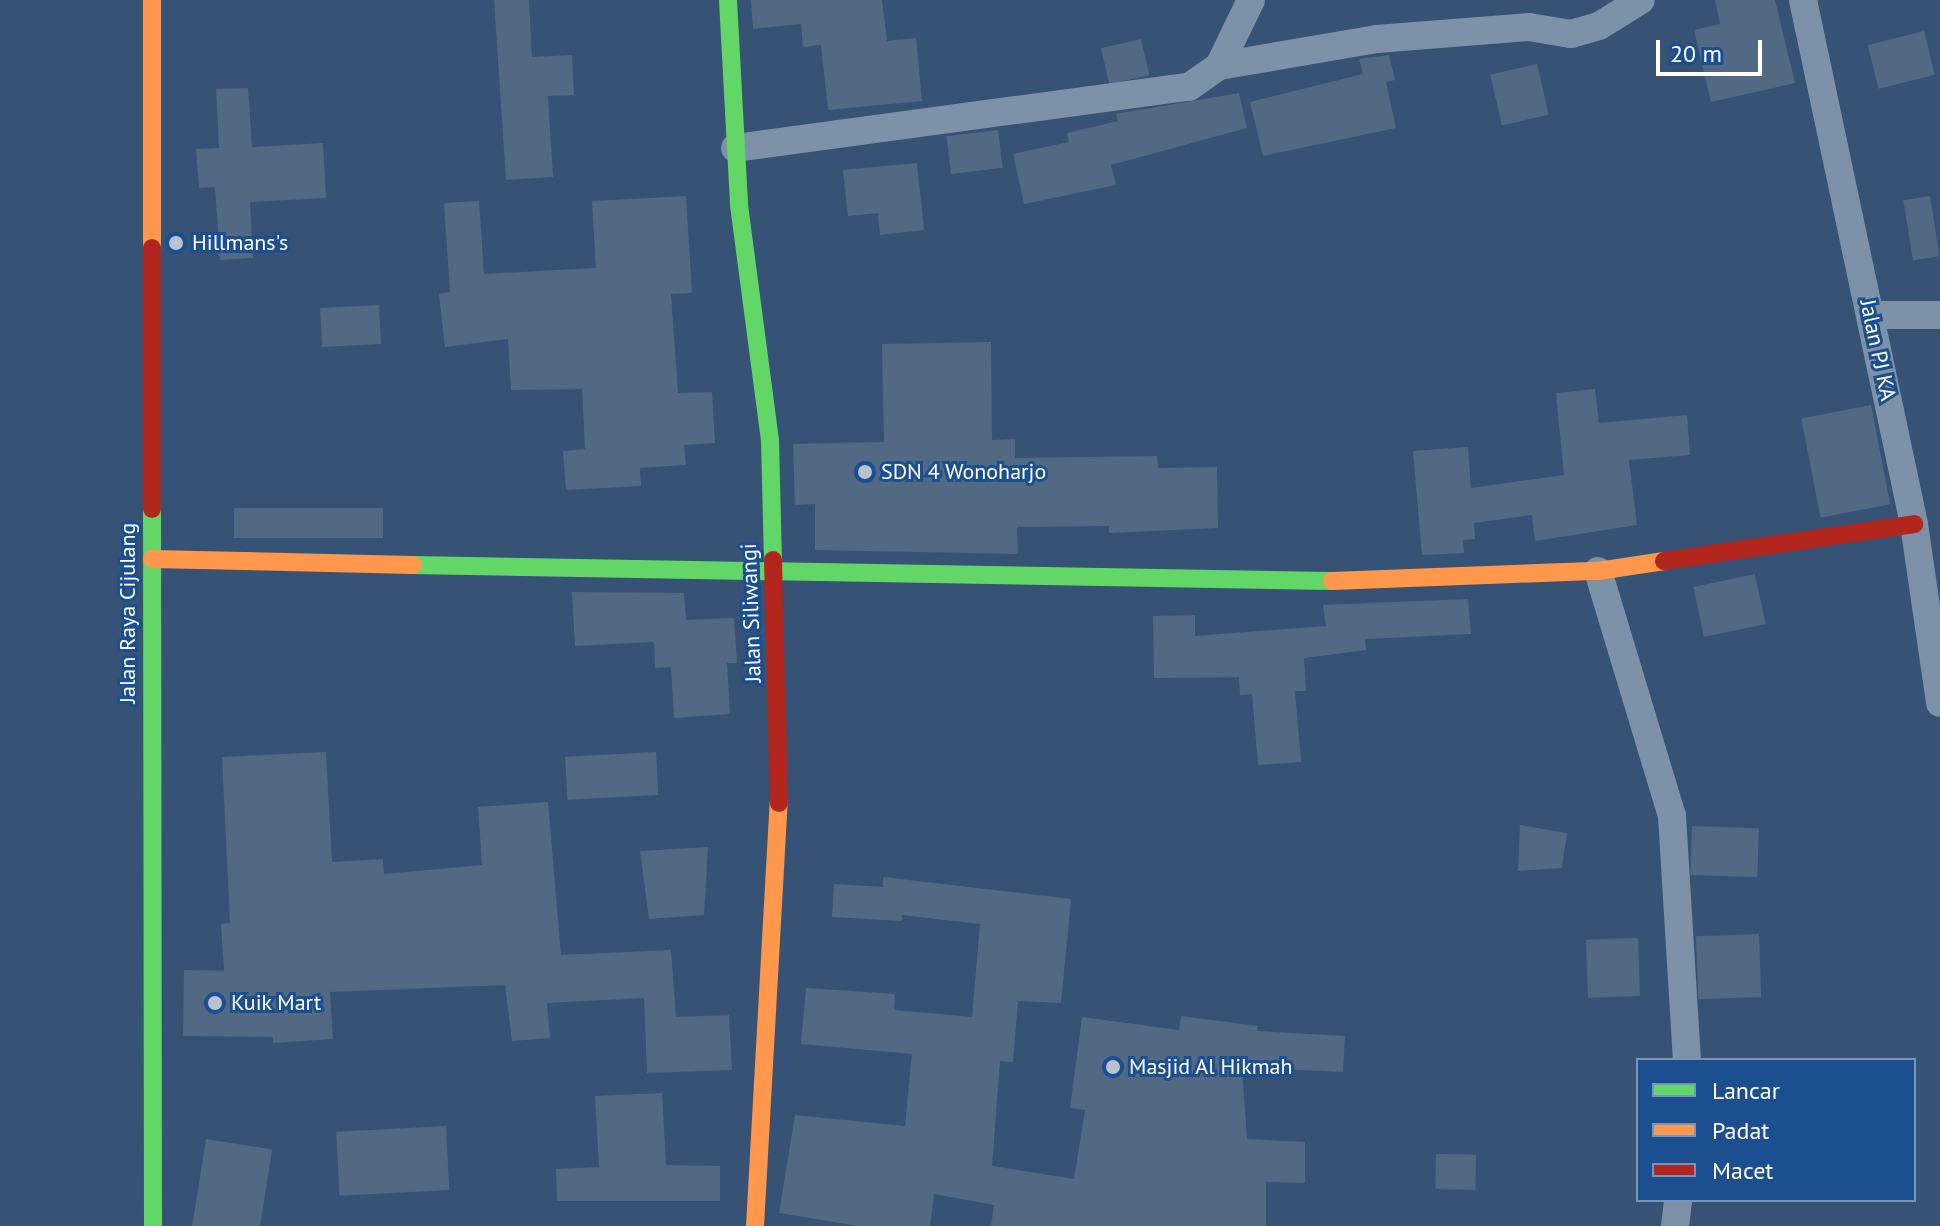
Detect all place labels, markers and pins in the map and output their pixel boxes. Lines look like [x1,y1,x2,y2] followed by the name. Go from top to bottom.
[192,230,288,256] place label: Hillmans's
[167,234,185,252] marker: Hillmans's
[881,459,1047,485] place label: SDN 4 Wonoharjo
[856,463,874,481] marker: SDN 4 Wonoharjo
[231,990,322,1016] place label: Kuik Mart
[206,994,224,1012] marker: Kuik Mart
[1129,1054,1293,1080] place label: Masjid Al Hikmah
[1104,1058,1122,1076] marker: Masjid Al Hikmah

